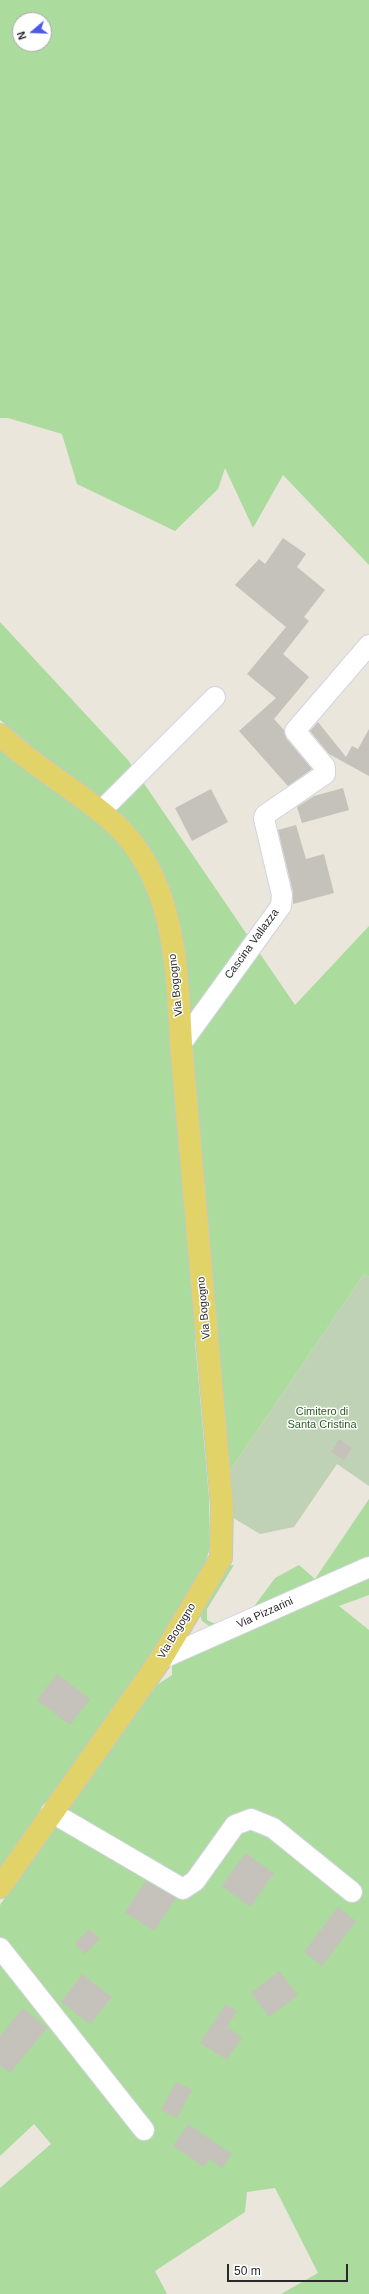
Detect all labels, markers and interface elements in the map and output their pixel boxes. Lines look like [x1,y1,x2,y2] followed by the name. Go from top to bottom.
[12,12,52,52] north arrow
[15,30,29,41] text: N
[222,906,282,982] street label: Cascina Vallazza
[166,953,186,1017] street label: Via Bogogno
[195,1276,213,1340] street label: Via Bogogno
[287,1405,357,1431] park label: Cimitero di Santa Cristina
[235,1595,295,1631] street label: Via Pizzarini
[155,1601,199,1661] street label: Via Bogogno
[229,2256,350,2282] scale bar
[234,2264,261,2278] text: 50 m

